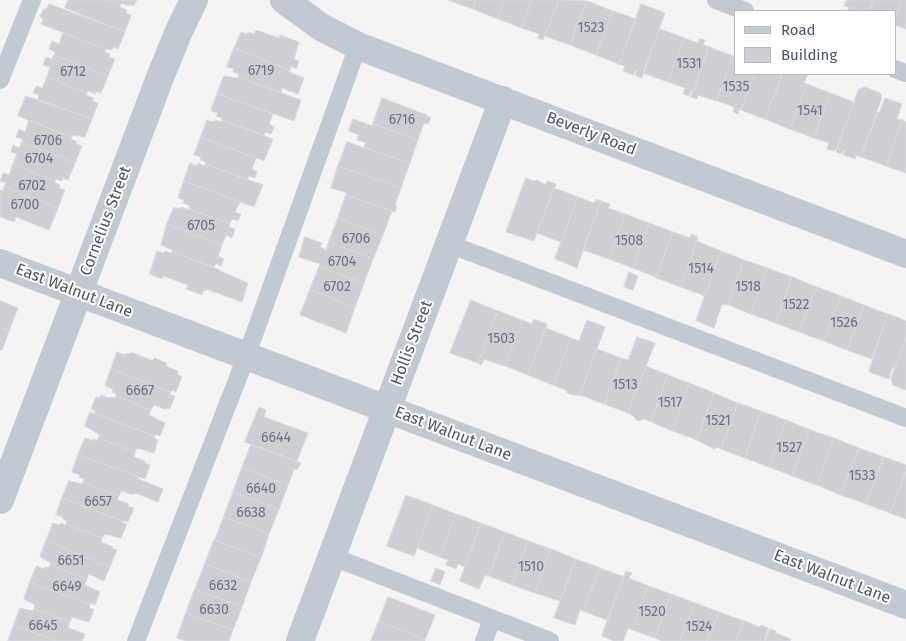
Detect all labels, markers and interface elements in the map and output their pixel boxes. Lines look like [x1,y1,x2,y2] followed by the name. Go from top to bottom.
[734,10,896,75] legend
[578,20,604,36] house number: 1523
[781,21,816,39] text: Road
[781,46,837,64] text: Building
[676,56,702,72] house number: 1531
[248,63,274,79] house number: 6719
[60,64,86,80] house number: 6712
[723,79,749,95] house number: 1535
[797,103,823,119] house number: 1541
[543,108,639,160] street label: Beverly Road
[389,112,415,128] house number: 6716
[34,133,62,149] house number: 6706
[25,151,53,167] house number: 6704
[76,163,136,279] street label: Cornelius Street
[18,178,46,194] house number: 6702
[11,197,39,213] house number: 6700
[187,218,215,234] house number: 6705
[342,231,370,247] house number: 6706
[615,233,643,249] house number: 1508
[328,254,356,270] house number: 6704
[13,260,135,322] street label: East Walnut Lane
[688,261,714,277] house number: 1514
[323,279,351,295] house number: 6702
[735,279,761,295] house number: 1518
[783,297,809,313] house number: 1522
[387,298,437,388] street label: Hollis Street
[830,315,858,331] house number: 1526
[487,331,515,347] house number: 1503
[612,377,638,393] house number: 1513
[126,383,154,399] house number: 6667
[658,395,682,411] house number: 1517
[392,403,514,465] street label: East Walnut Lane
[705,413,731,429] house number: 1521
[261,430,291,446] house number: 6644
[776,440,802,456] house number: 1527
[849,468,875,484] house number: 1533
[246,481,276,497] house number: 6640
[84,494,112,510] house number: 6657
[236,505,266,521] house number: 6638
[771,546,893,608] street label: East Walnut Lane
[57,553,85,569] house number: 6651
[518,559,544,575] house number: 1510
[209,578,237,594] house number: 6632
[52,579,82,595] house number: 6649
[199,602,229,618] house number: 6630
[638,604,666,620] house number: 1520
[28,618,58,634] house number: 6645
[686,619,712,635] house number: 1524

